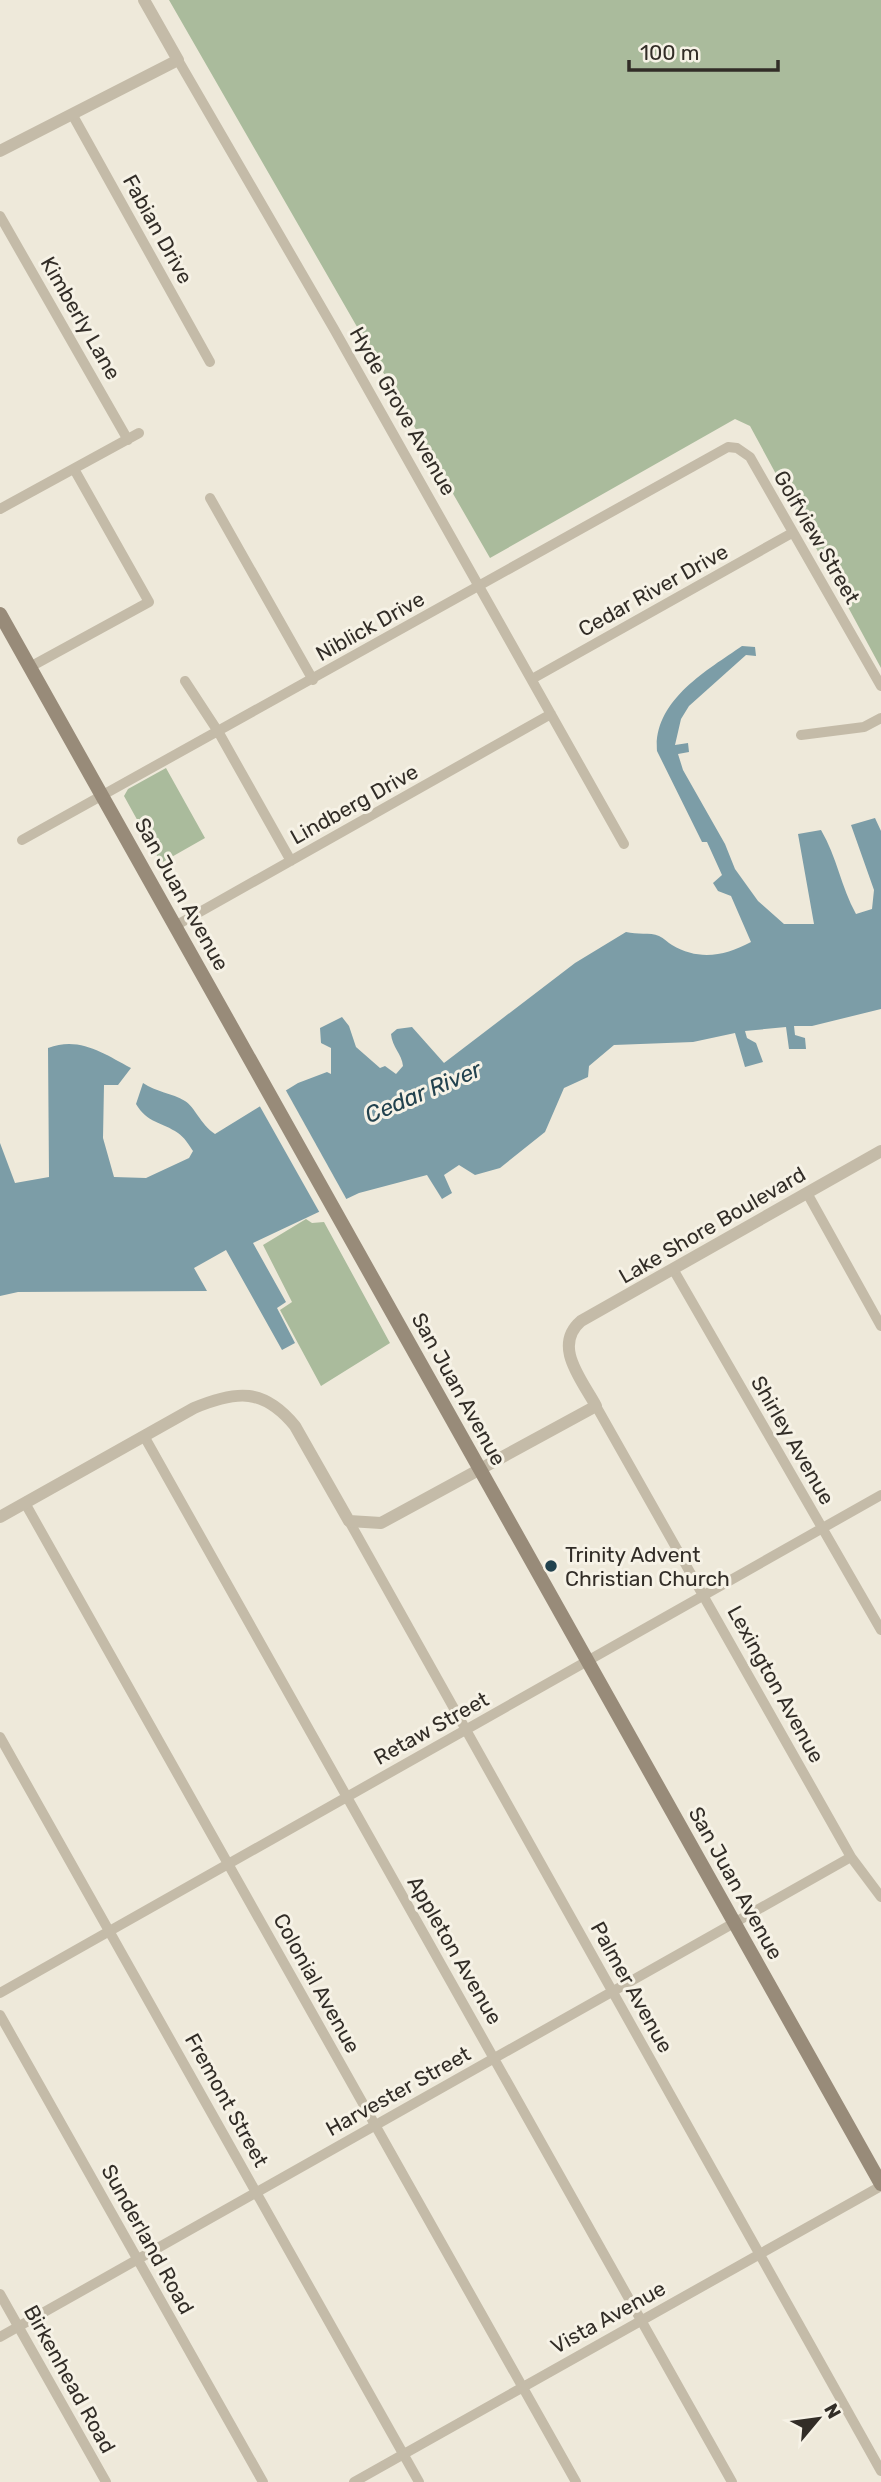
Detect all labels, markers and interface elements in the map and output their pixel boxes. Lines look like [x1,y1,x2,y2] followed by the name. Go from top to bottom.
[629,28,778,72] scale bar
[640,40,699,65] text: 100 m
[118,170,198,288] street label: Fabian Drive
[36,252,126,384] street label: Kimberly Lane
[345,322,461,500] street label: Hyde Grove Avenue
[769,466,865,608] street label: Golfview Street
[574,538,732,642] street label: Cedar River Drive
[311,586,429,666] street label: Niblick Drive
[286,759,422,849] street label: Lindberg Drive
[130,813,234,975] street label: San Juan Avenue
[361,1054,487,1129] water label: Cedar River
[614,1161,810,1289] street label: Lake Shore Boulevard
[407,1308,511,1470] street label: San Juan Avenue
[746,1371,840,1509] street label: Shirley Avenue
[565,1542,730,1591] place label: Trinity Advent Christian Church
[543,1558,559,1574] marker: Trinity Advent Christian Church
[722,1601,830,1767] street label: Lexington Avenue
[369,1686,493,1770] street label: Retaw Street
[684,1802,788,1964] street label: San Juan Avenue
[402,1871,508,2029] street label: Appleton Avenue
[268,1909,366,2057] street label: Colonial Avenue
[586,1917,678,2057] street label: Palmer Avenue
[180,2029,274,2171] street label: Fremont Street
[321,2041,475,2141] street label: Harvester Street
[96,2160,200,2318] street label: Sunderland Road
[546,2275,670,2359] street label: Vista Avenue
[19,2301,121,2457] street label: Birkenhead Road
[783,2384,853,2454] north arrow
[819,2399,846,2423] text: N

